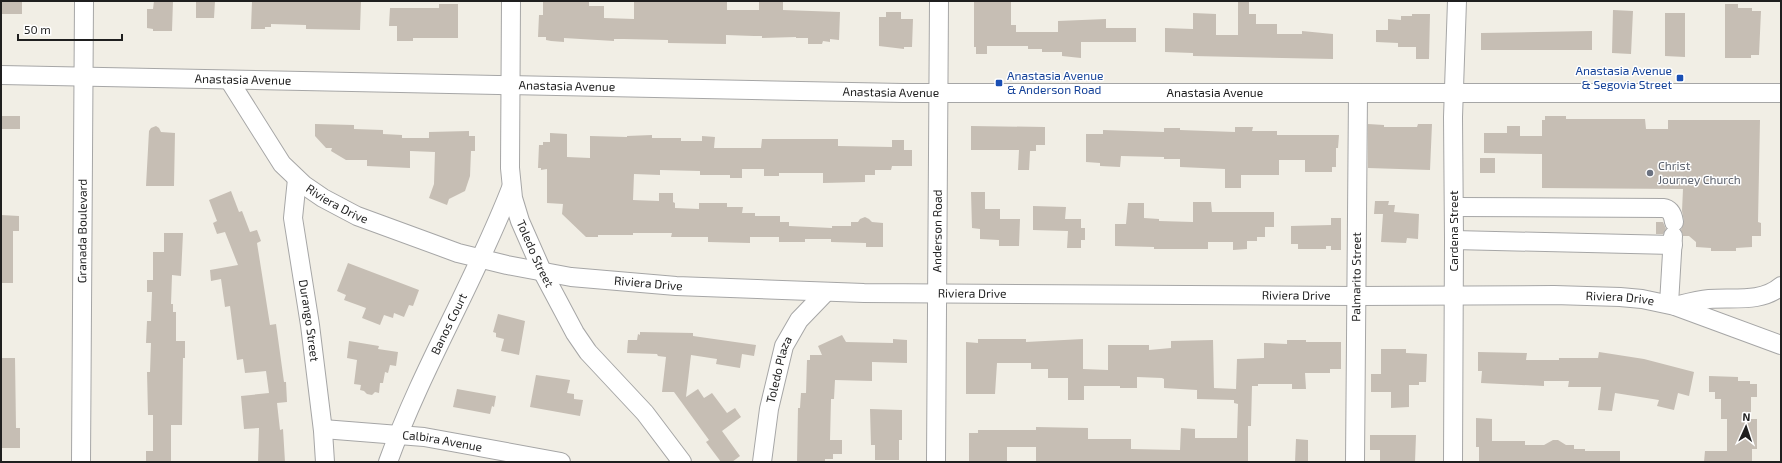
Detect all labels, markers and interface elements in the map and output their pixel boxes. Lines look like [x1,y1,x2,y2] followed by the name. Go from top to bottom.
[18,16,122,42] scale bar
[24,22,51,36] text: 50 m
[1575,63,1672,91] place label: Anastasia Avenue & Segovia Street
[1007,68,1104,96] place label: Anastasia Avenue & Anderson Road
[195,71,291,87] street label: Anastasia Avenue
[1675,73,1685,83] marker: Anastasia Avenue & Segovia Street
[518,77,615,93] street label: Anastasia Avenue
[994,78,1004,88] marker: Anastasia Avenue & Anderson Road
[842,84,939,99] street label: Anastasia Avenue
[1166,85,1263,99] street label: Anastasia Avenue
[1658,158,1741,186] place label: Christ Journey Church
[1645,168,1655,178] marker: Christ Journey Church
[74,179,89,283] street label: Granada Boulevard
[304,181,370,225] street label: Riviera Drive
[929,190,944,272] street label: Anderson Road
[1446,190,1460,272] street label: Cardena Street
[514,217,557,289] street label: Toledo Street
[1348,232,1363,322] street label: Palmarito Street
[614,273,683,292] street label: Riviera Drive
[297,278,322,363] street label: Durango Street
[938,285,1007,300] street label: Riviera Drive
[1262,287,1331,302] street label: Riviera Drive
[1586,288,1656,307] street label: Riviera Drive
[427,290,469,357] street label: Banos Court
[763,333,794,404] street label: Toledo Plaza
[1726,407,1766,447] north arrow
[1742,410,1751,423] text: N
[402,427,484,454] street label: Calbira Avenue

